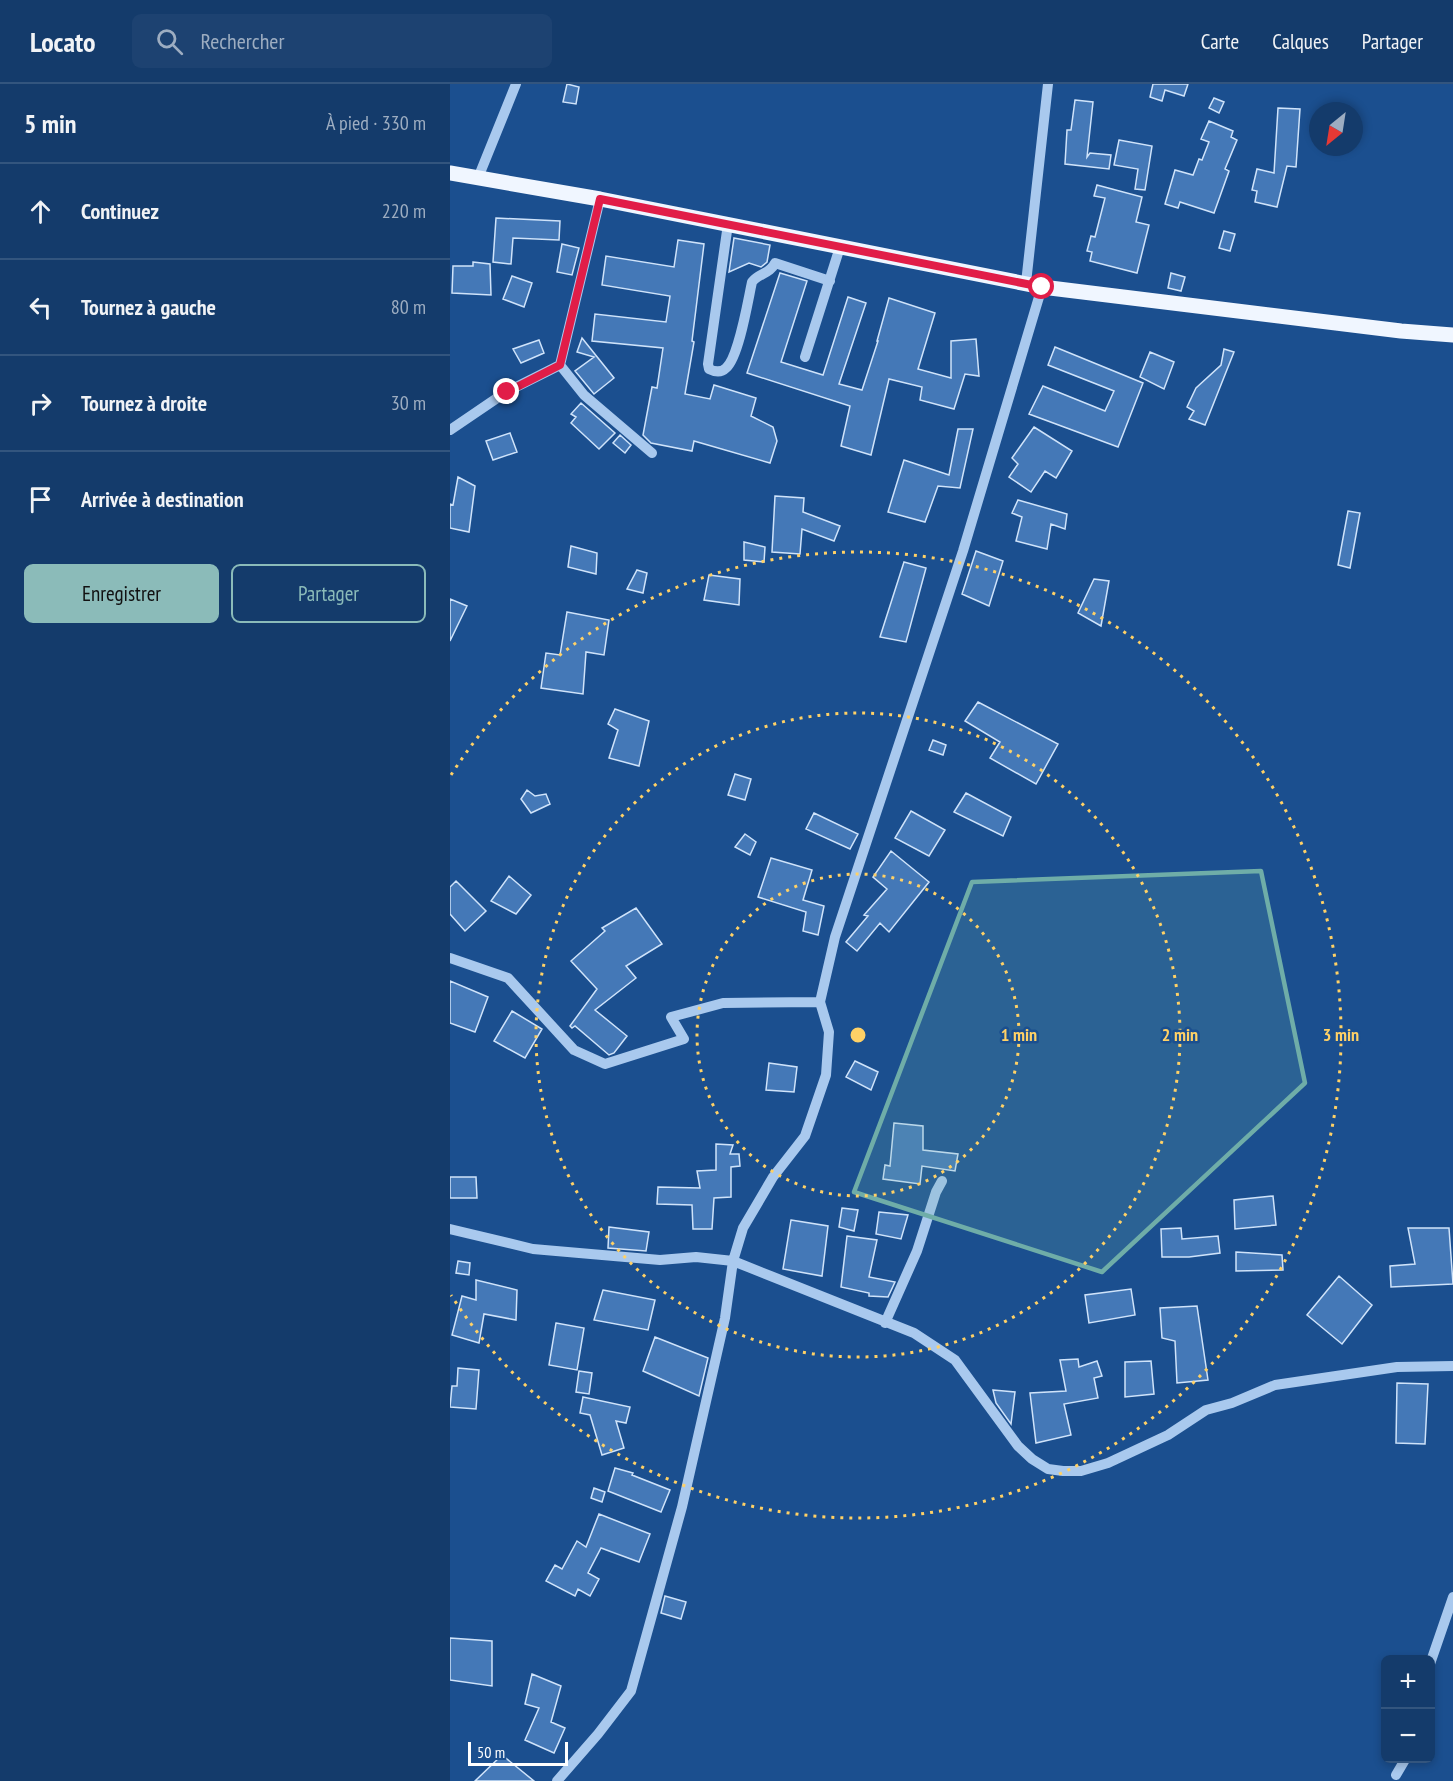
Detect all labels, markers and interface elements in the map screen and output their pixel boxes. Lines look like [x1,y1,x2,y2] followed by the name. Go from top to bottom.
[132,14,552,68] search box
[30,23,96,60] text: Locato
[153,25,186,58] icon: search
[201,27,284,55] text: Rechercher
[1201,28,1239,55] text: Carte
[1272,28,1329,55] text: Calques
[1362,28,1423,55] text: Partager
[1309,102,1363,156] north arrow
[24,107,77,140] text: 5 min
[326,110,426,136] text: À pied · 330 m
[24,195,57,228] icon: ahead
[81,197,159,225] text: Continuez
[382,198,426,224] text: 220 m
[1028,273,1054,299] route start
[24,291,57,324] icon: left
[81,293,216,321] text: Tournez à gauche
[391,294,426,320] text: 80 m
[493,378,519,404] route end
[24,387,57,420] icon: right
[81,389,207,417] text: Tournez à droite
[391,390,426,416] text: 30 m
[24,483,57,516] icon: arrive
[81,485,244,513] text: Arrivée à destination
[24,564,219,623] button: Enregistrer
[231,564,426,623] button: Partager
[1001,1023,1037,1046] text: 1 min
[1162,1023,1198,1046] text: 2 min
[1323,1023,1359,1046] text: 3 min
[848,1025,868,1045] centre of rings
[1381,1655,1435,1763] map controls
[1381,1655,1435,1709] button: +
[1381,1709,1435,1763] button: −
[468,1739,568,1766] scale bar
[477,1742,505,1762] text: 50 m

